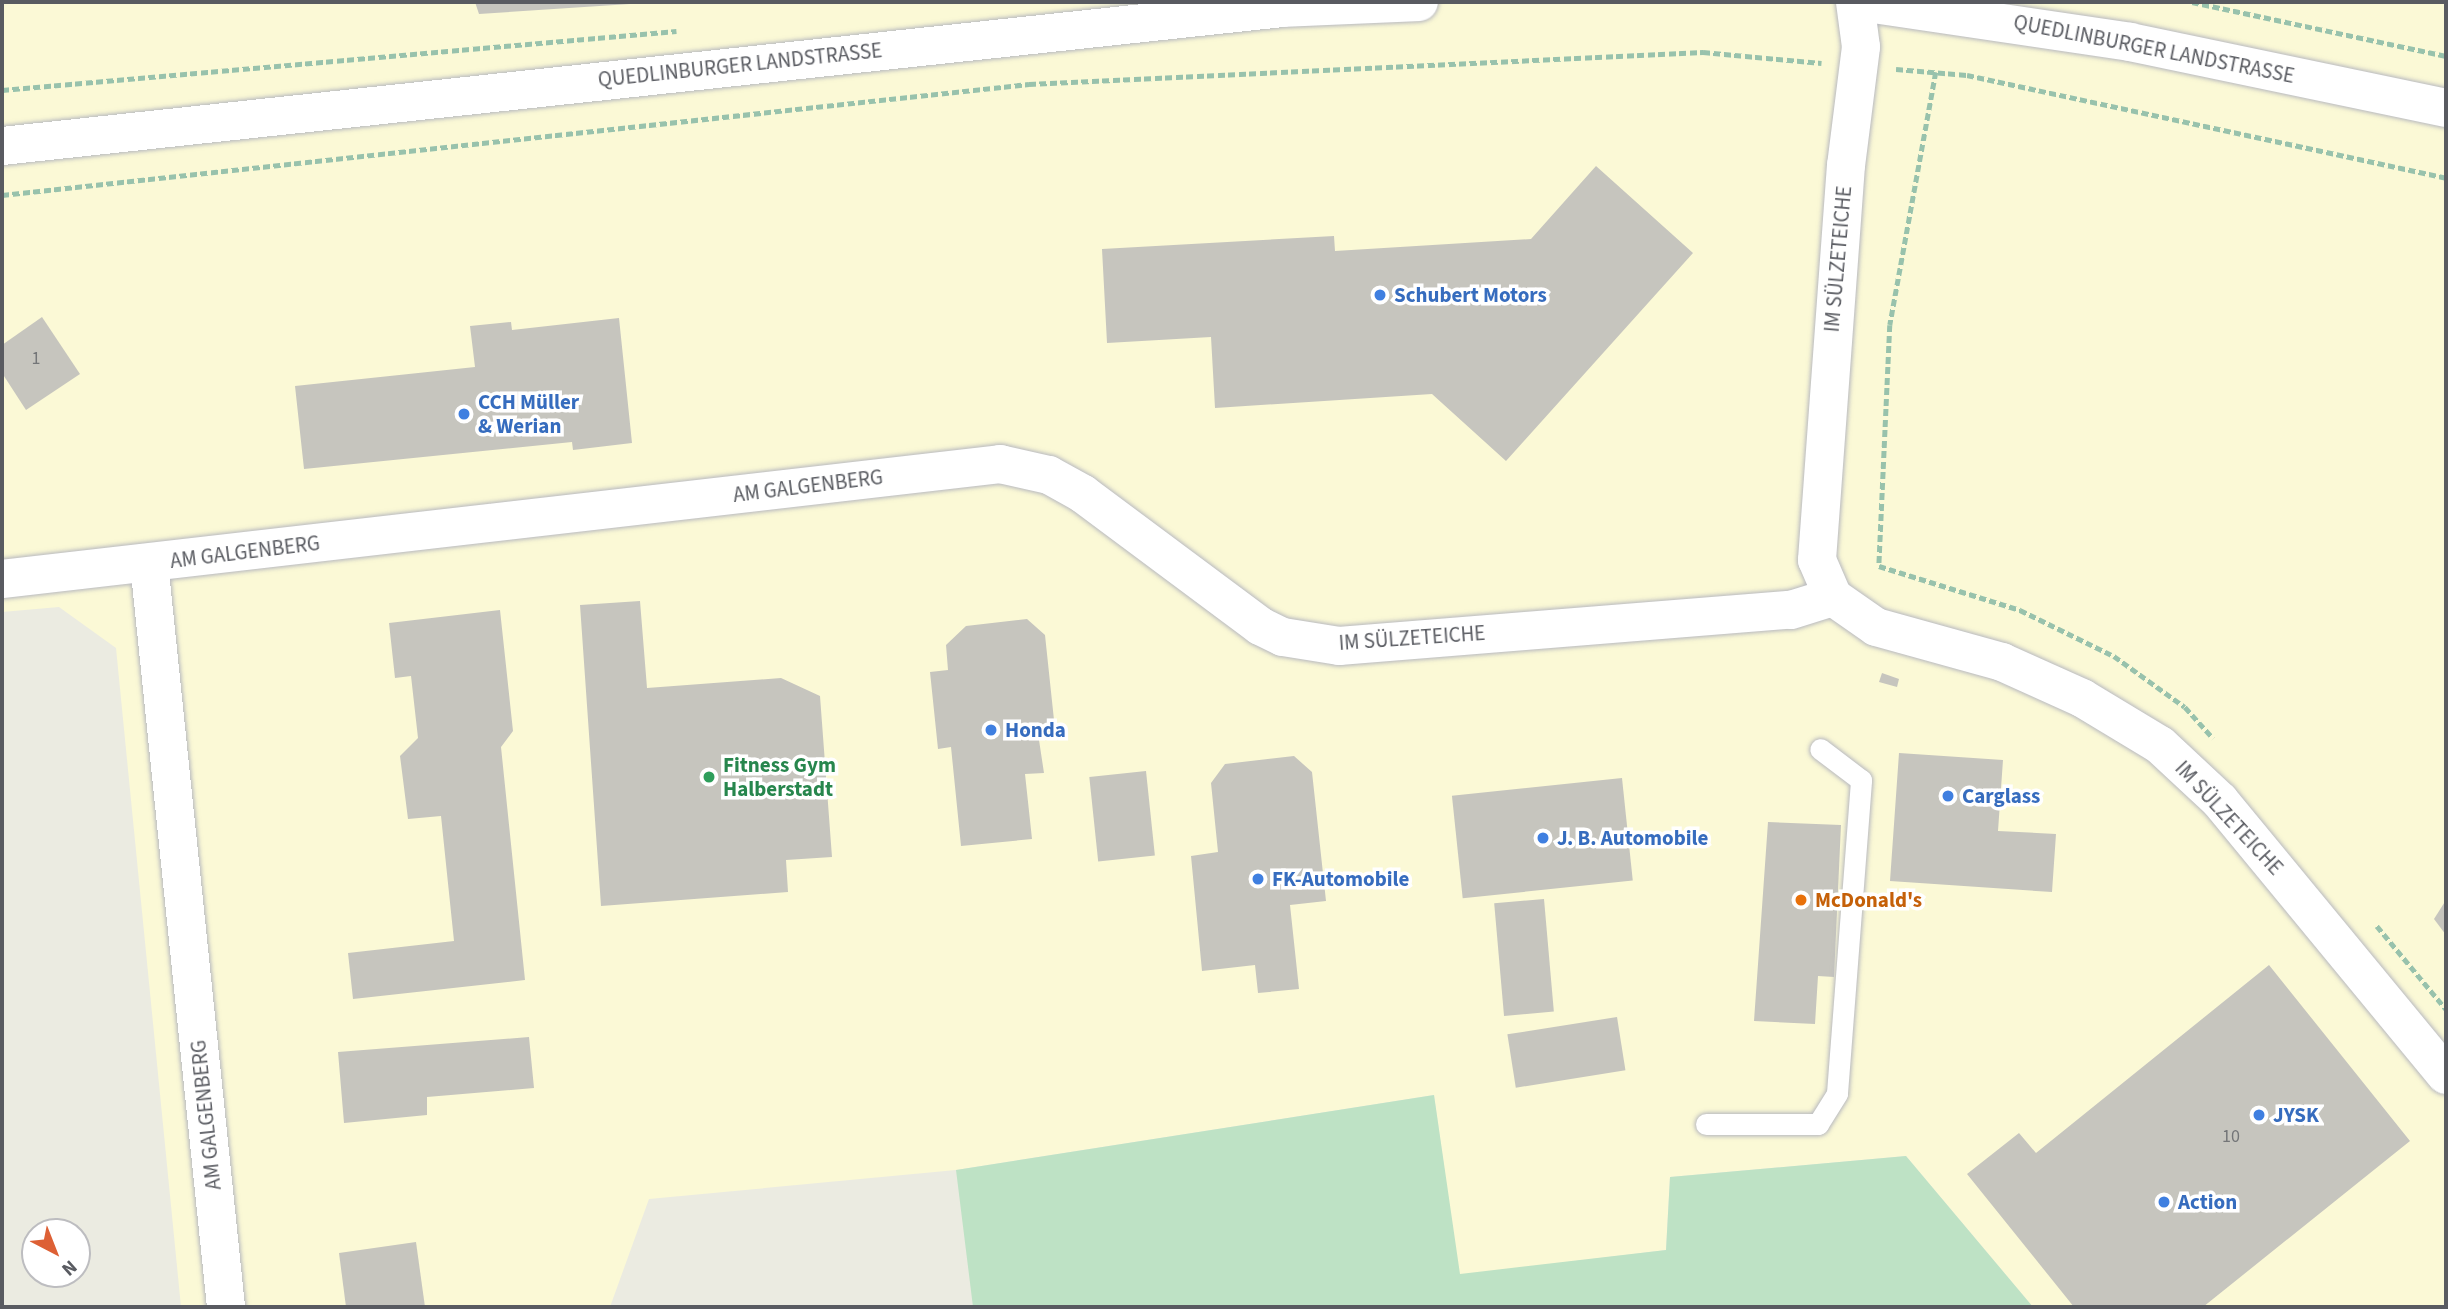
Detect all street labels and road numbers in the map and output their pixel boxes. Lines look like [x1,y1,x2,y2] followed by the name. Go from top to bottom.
[2011,9,2297,89] street label: QUEDLINBURGER LANDSTRASSE
[597,38,883,92] street label: QUEDLINBURGER LANDSTRASSE
[1819,185,1857,333] street label: IM SÜLZETEICHE
[732,464,884,508] street label: AM GALGENBERG
[169,530,321,574] street label: AM GALGENBERG
[1338,620,1486,656] street label: IM SÜLZETEICHE
[2170,756,2288,880] street label: IM SÜLZETEICHE
[186,1039,226,1191] street label: AM GALGENBERG

